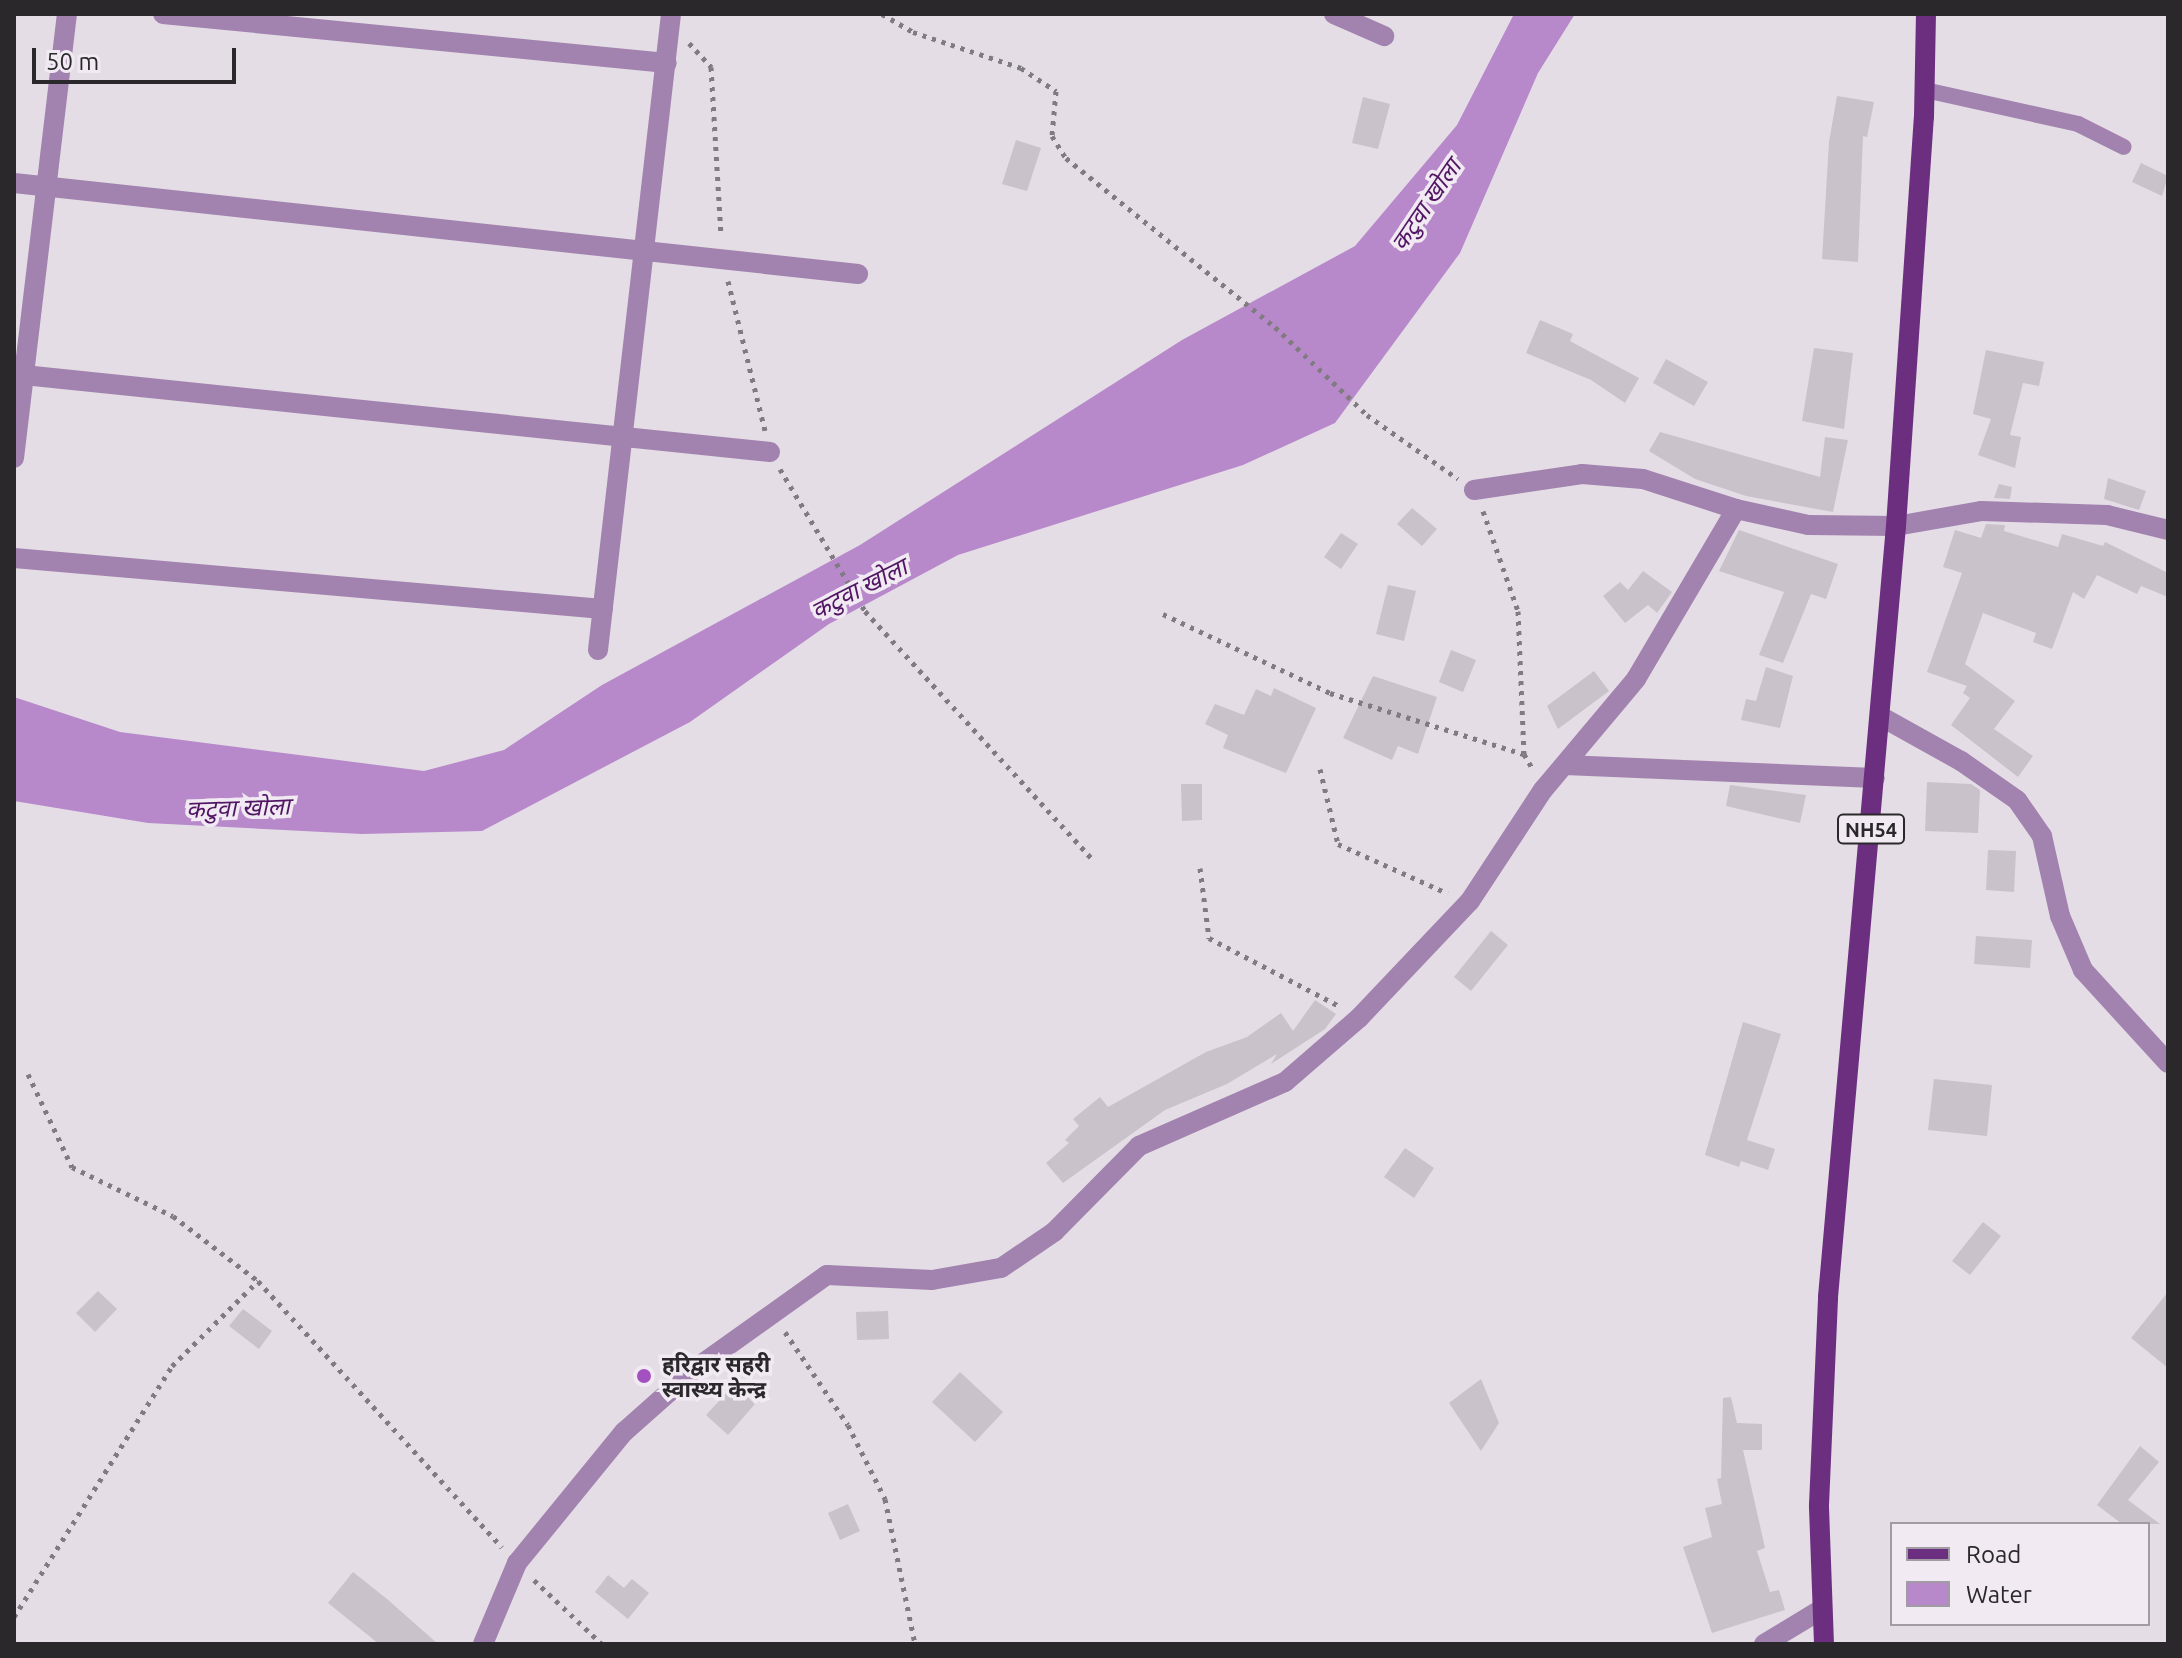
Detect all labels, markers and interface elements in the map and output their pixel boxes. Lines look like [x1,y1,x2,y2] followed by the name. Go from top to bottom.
[36,32,240,82] scale bar
[46,48,99,75] text: 50 m
[1385,154,1467,256] water label: कटुवा खोला
[806,553,912,625] water label: कटुवा खोला
[186,792,290,824] water label: कटुवा खोला
[1837,813,1905,845] road number: NH54
[662,1350,770,1402] place label: हरिद्वार सहरी स्वास्थ्य केन्द्र
[633,1365,655,1387] marker: हरिद्वार सहरी स्वास्थ्य केन्द्र
[1890,1522,2150,1626] legend
[1966,1541,2021,1568] text: Road
[1966,1581,2032,1608] text: Water

